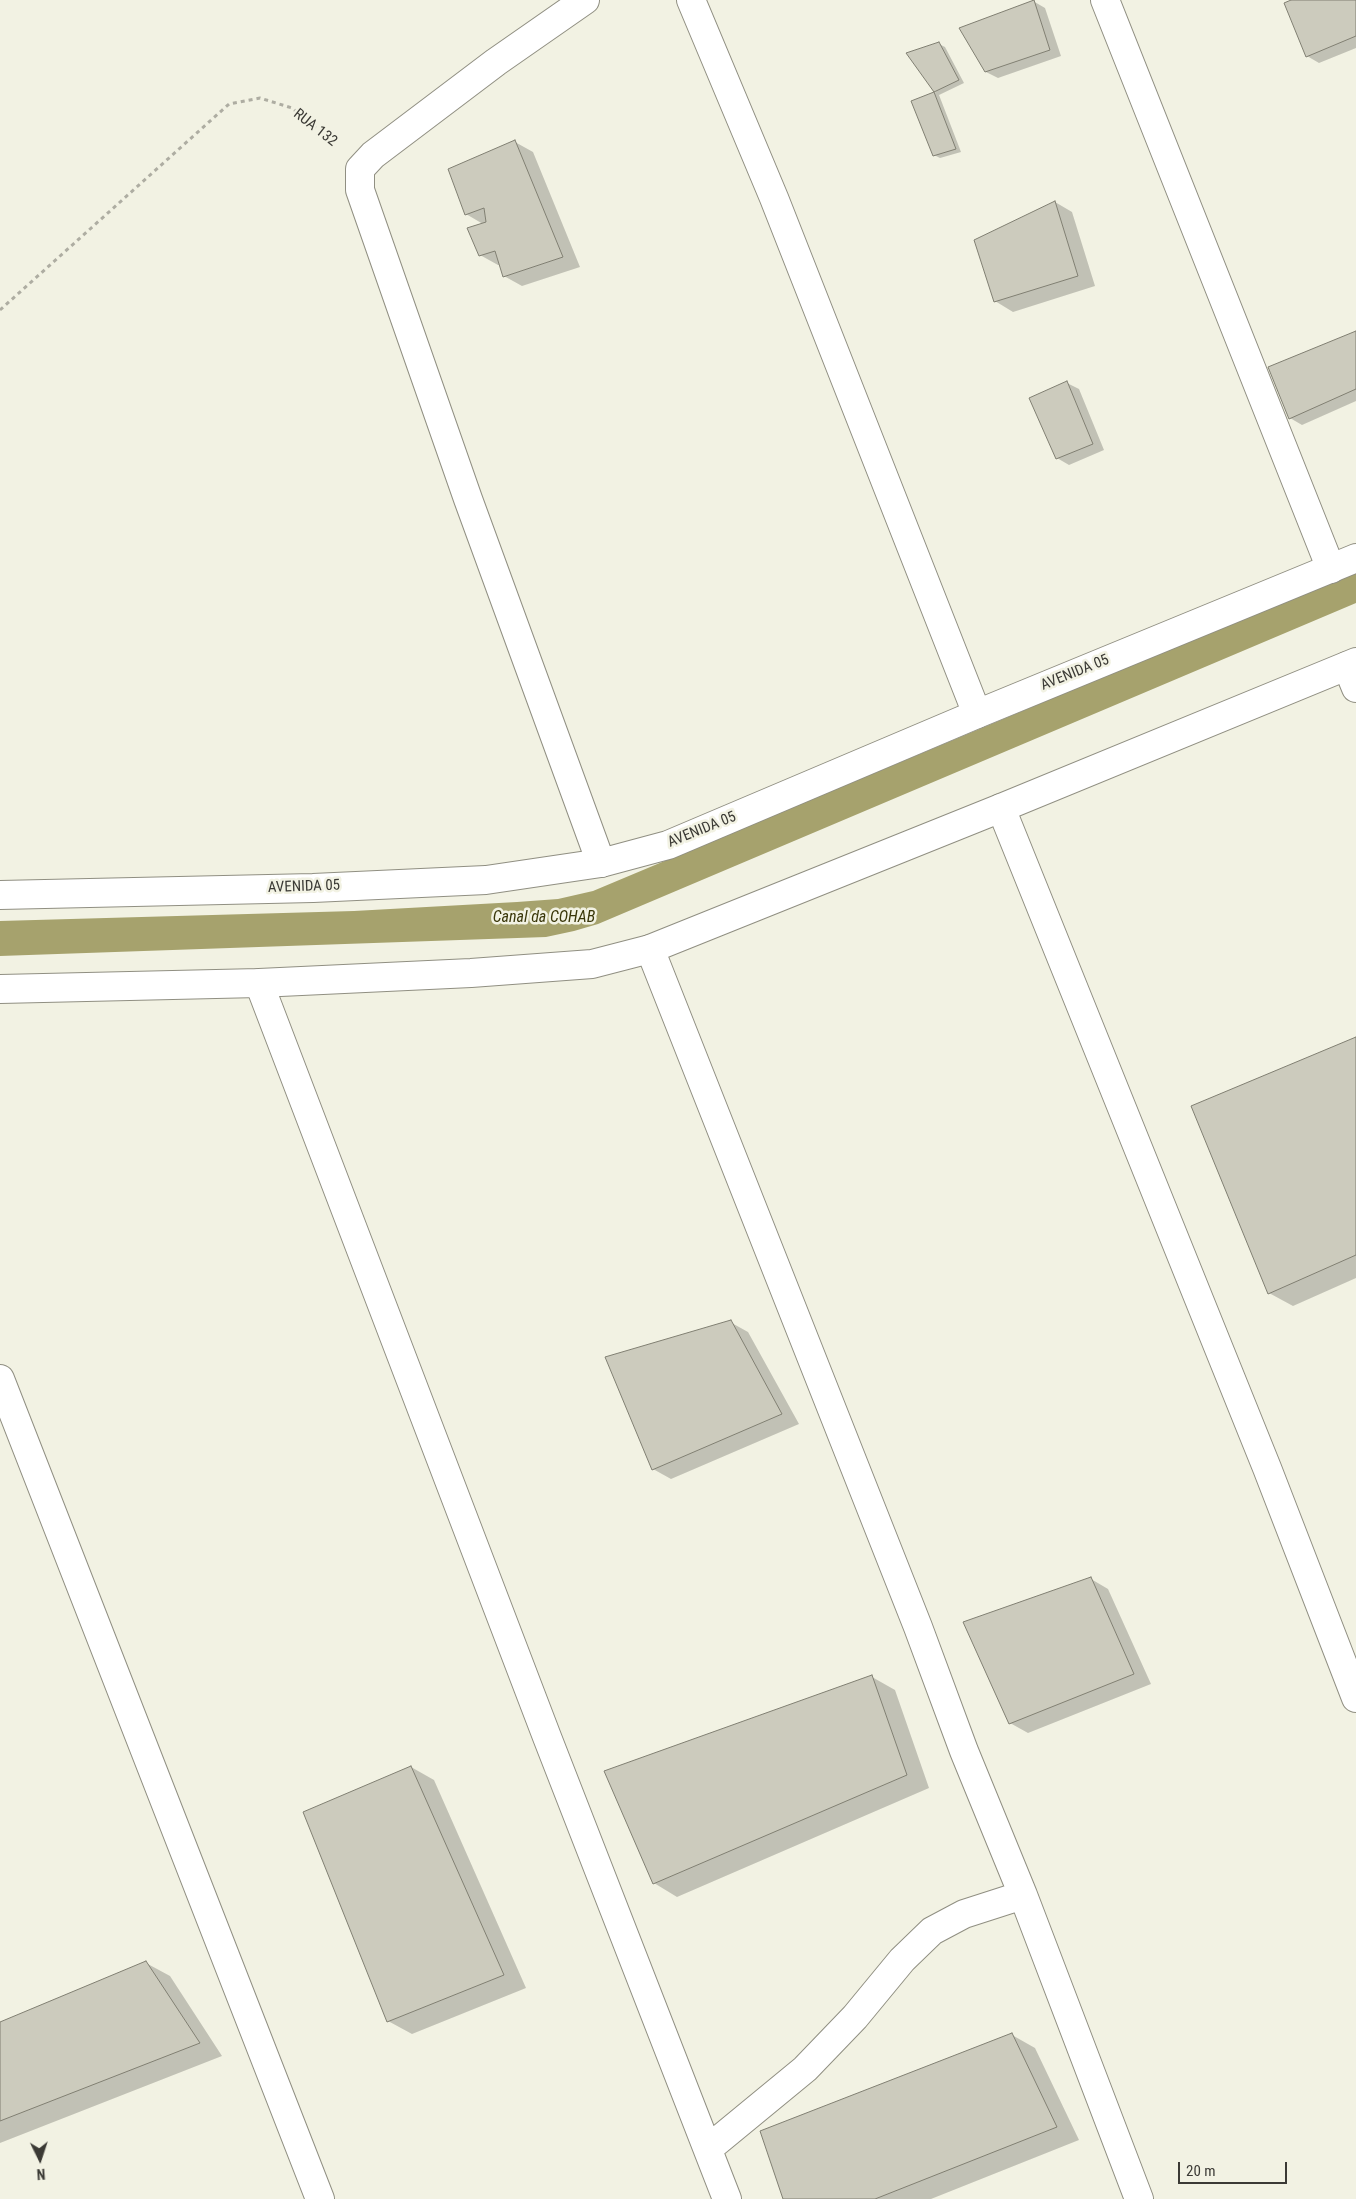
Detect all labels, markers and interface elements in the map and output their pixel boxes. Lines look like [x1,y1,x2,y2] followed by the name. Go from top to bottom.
[290,105,340,151] street label: RUA 132
[1038,651,1112,695] street label: AVENIDA 05
[665,808,739,852] street label: AVENIDA 05
[268,877,340,897] street label: AVENIDA 05
[493,908,595,928] water label: Canal da COHAB
[15,2134,65,2184] north arrow
[1181,2152,1290,2184] scale bar
[1186,2162,1216,2180] text: 20 m
[36,2166,46,2182] text: N

